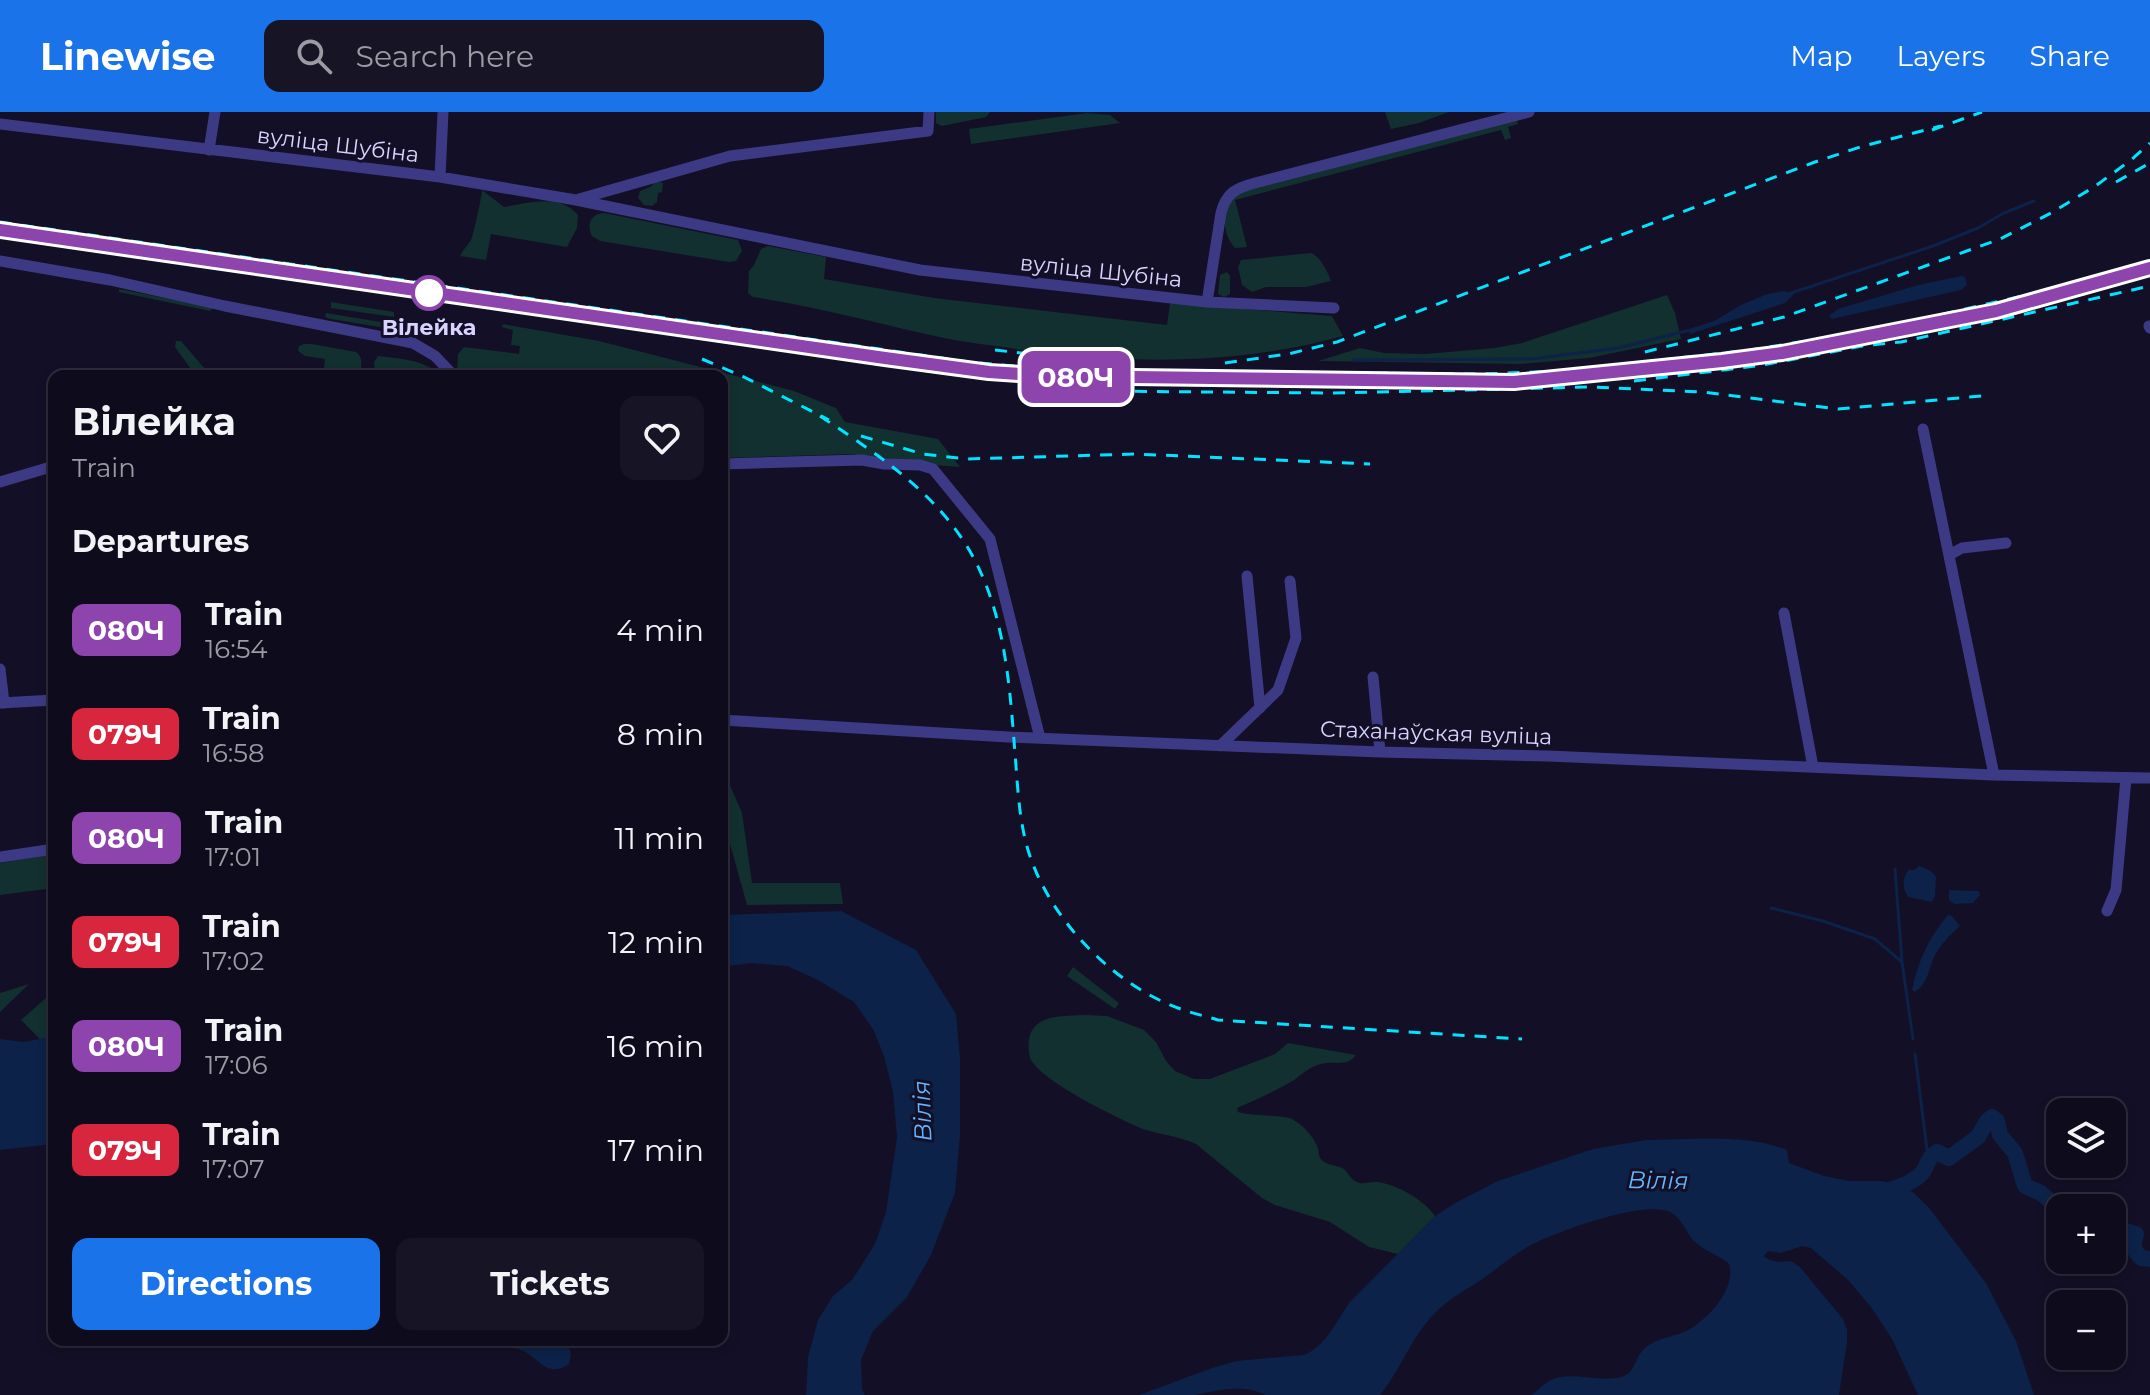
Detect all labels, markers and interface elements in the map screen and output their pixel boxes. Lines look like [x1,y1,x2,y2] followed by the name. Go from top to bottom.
[264,20,824,92] search box
[40,33,216,80] text: Linewise
[292,34,336,78] icon: search
[356,38,534,75] text: Search here
[1790,39,1853,73] text: Map
[1897,39,1986,73] text: Layers
[2030,39,2110,73] text: Share
[255,122,421,168] street label: вуліца Шубіна
[1019,249,1183,293] street label: вуліца Шубіна
[412,276,446,310] marker: Вілейка
[382,314,476,341] place label: Вілейка
[1020,351,1132,403] line badge: 080Ч
[1038,360,1114,394] text: 080Ч
[620,396,704,480] button: heart
[72,398,236,445] text: Вілейка
[72,452,136,484] text: Train
[72,523,249,560] text: Departures
[205,596,283,633] text: Train
[616,612,704,649] text: 4 min
[88,613,165,647] text: 080Ч
[205,633,268,665] text: 16:54
[203,700,281,737] text: Train
[1319,715,1553,751] street label: Стаханаўская вуліца
[617,716,704,753] text: 8 min
[88,717,163,751] text: 079Ч
[203,737,265,769] text: 16:58
[205,804,283,841] text: Train
[614,820,704,857] text: 11 min
[88,821,165,855] text: 080Ч
[205,841,261,873] text: 17:01
[203,908,281,945] text: Train
[608,924,704,961] text: 12 min
[88,925,163,959] text: 079Ч
[203,945,264,977] text: 17:02
[205,1012,283,1049] text: Train
[607,1028,704,1065] text: 16 min
[88,1029,165,1063] text: 080Ч
[205,1049,268,1081] text: 17:06
[906,1080,938,1142] water label: Вілія
[2046,1098,2126,1370] map controls
[2046,1098,2126,1178] button: layers
[203,1116,281,1153] text: Train
[607,1132,704,1169] text: 17 min
[88,1133,163,1167] text: 079Ч
[203,1153,265,1185] text: 17:07
[1627,1165,1689,1195] water label: Вілія
[2046,1194,2126,1274] button: +
[72,1238,380,1330] button: Directions
[396,1238,704,1330] button: Tickets
[2046,1290,2126,1370] button: −

